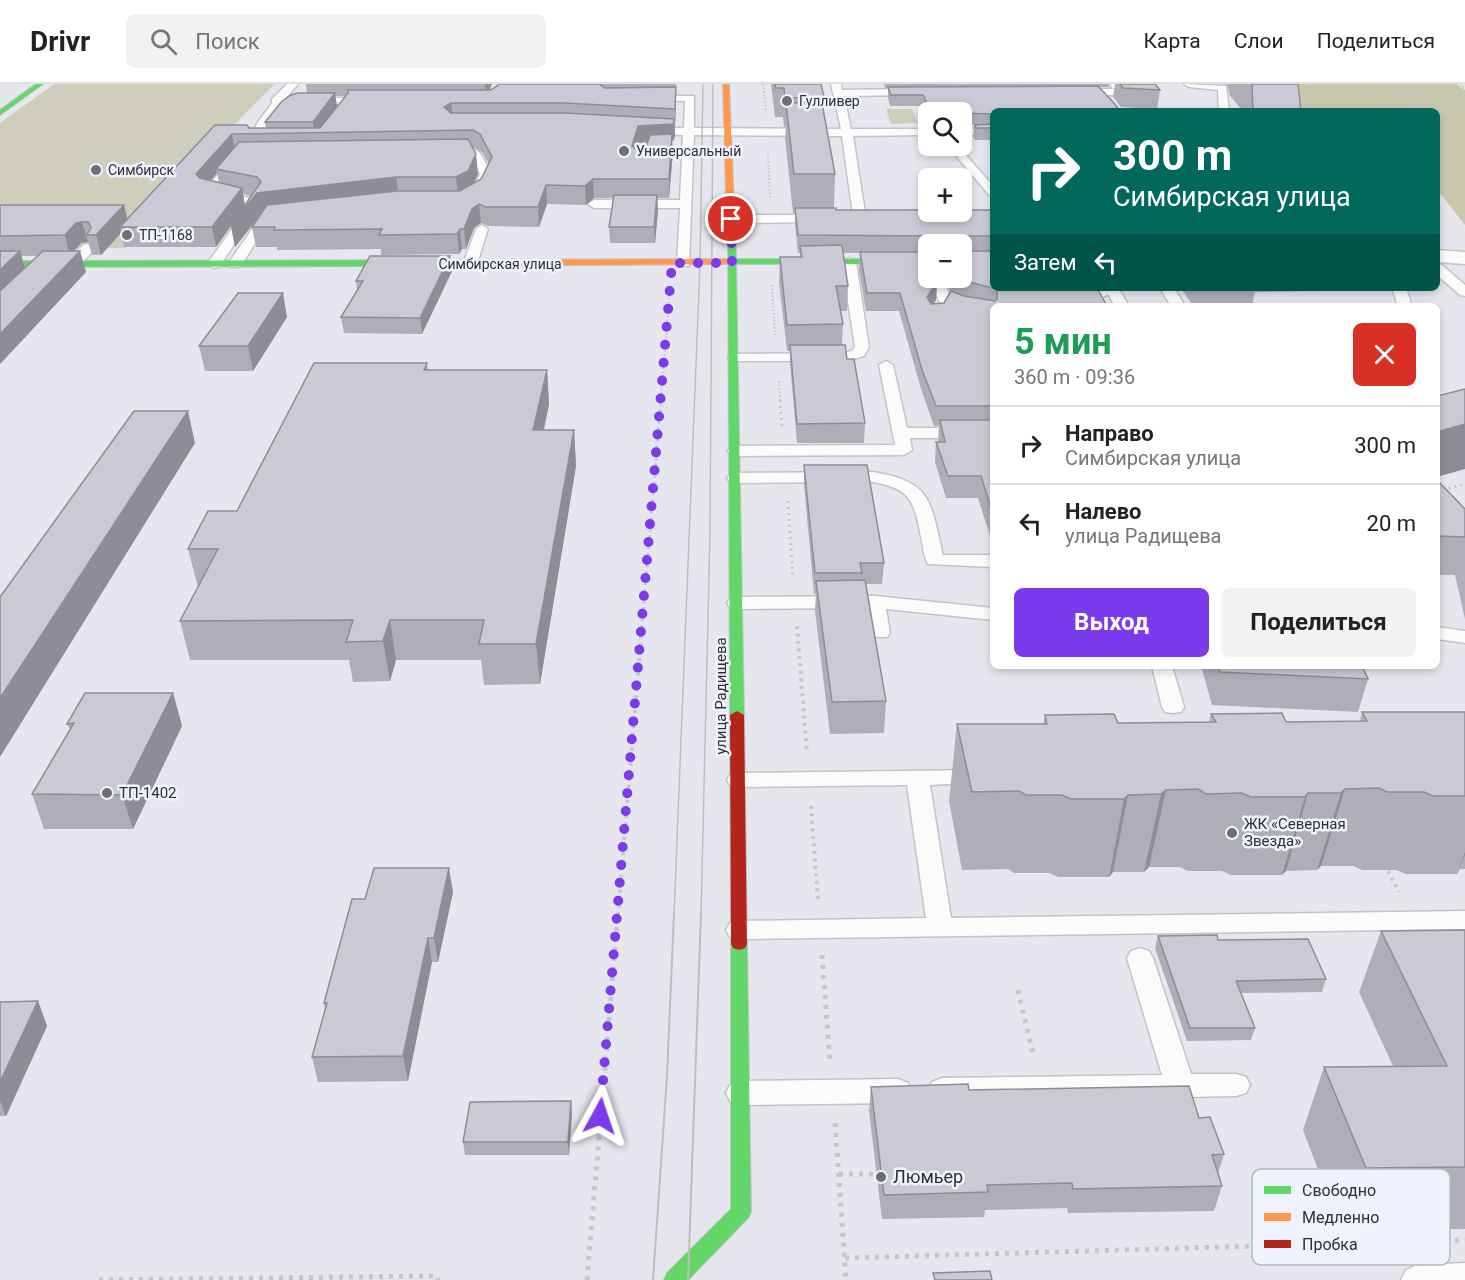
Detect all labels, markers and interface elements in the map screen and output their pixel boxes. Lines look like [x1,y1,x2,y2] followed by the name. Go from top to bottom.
[126,14,546,68] search box
[30,25,90,58] text: Drivr
[147,25,180,58] icon: search
[195,29,260,54] text: Поиск
[1144,29,1201,53] text: Карта
[1234,29,1284,53] text: Слои
[1317,29,1435,53] text: Поделиться
[799,93,860,109] place label: Гулливер
[780,94,794,108] marker: Гулливер
[918,102,972,288] map controls
[918,102,972,156] button: search
[1113,131,1232,180] text: 300 m
[1014,132,1092,210] icon: right
[636,143,741,159] place label: Универсальный
[617,144,631,158] marker: Универсальный
[108,162,174,178] place label: Симбирск
[89,163,103,177] marker: Симбирск
[918,168,972,222] button: +
[1113,181,1351,213] text: Симбирская улица
[705,193,756,244] pin
[714,202,747,235] icon: arrive
[139,227,193,243] place label: ТП-1168
[120,228,134,242] marker: ТП-1168
[918,234,972,288] button: −
[1089,246,1122,279] icon: left
[1014,250,1077,275] text: Затем
[438,256,562,272] street label: Симбирская улица
[1014,321,1112,363] text: 5 мин
[1353,323,1416,386] button: close
[1014,365,1135,389] text: 360 m · 09:36
[1065,421,1154,446] text: Направо
[1014,429,1047,462] icon: right
[1354,433,1416,458] text: 300 m
[1065,446,1241,470] text: Симбирская улица
[1065,499,1142,524] text: Налево
[1014,507,1047,540] icon: left
[1367,511,1416,536] text: 20 m
[1065,524,1221,548] text: улица Радищева
[1014,588,1209,657] button: Выход
[1221,588,1416,657] button: Поделиться
[712,637,730,755] street label: улица Радищева
[119,784,177,802] place label: ТП-1402
[100,786,114,800] marker: ТП-1402
[1244,815,1346,850] place label: ЖК «Северная Звезда»
[1225,826,1239,840] marker: ЖК «Северная Звезда»
[568,1084,632,1148] position arrow
[893,1166,963,1187] place label: Люмьер
[1252,1169,1450,1265] legend
[874,1170,888,1184] marker: Люмьер
[1302,1181,1376,1200] text: Свободно
[1302,1208,1379,1227] text: Медленно
[1302,1235,1358,1254] text: Пробка

